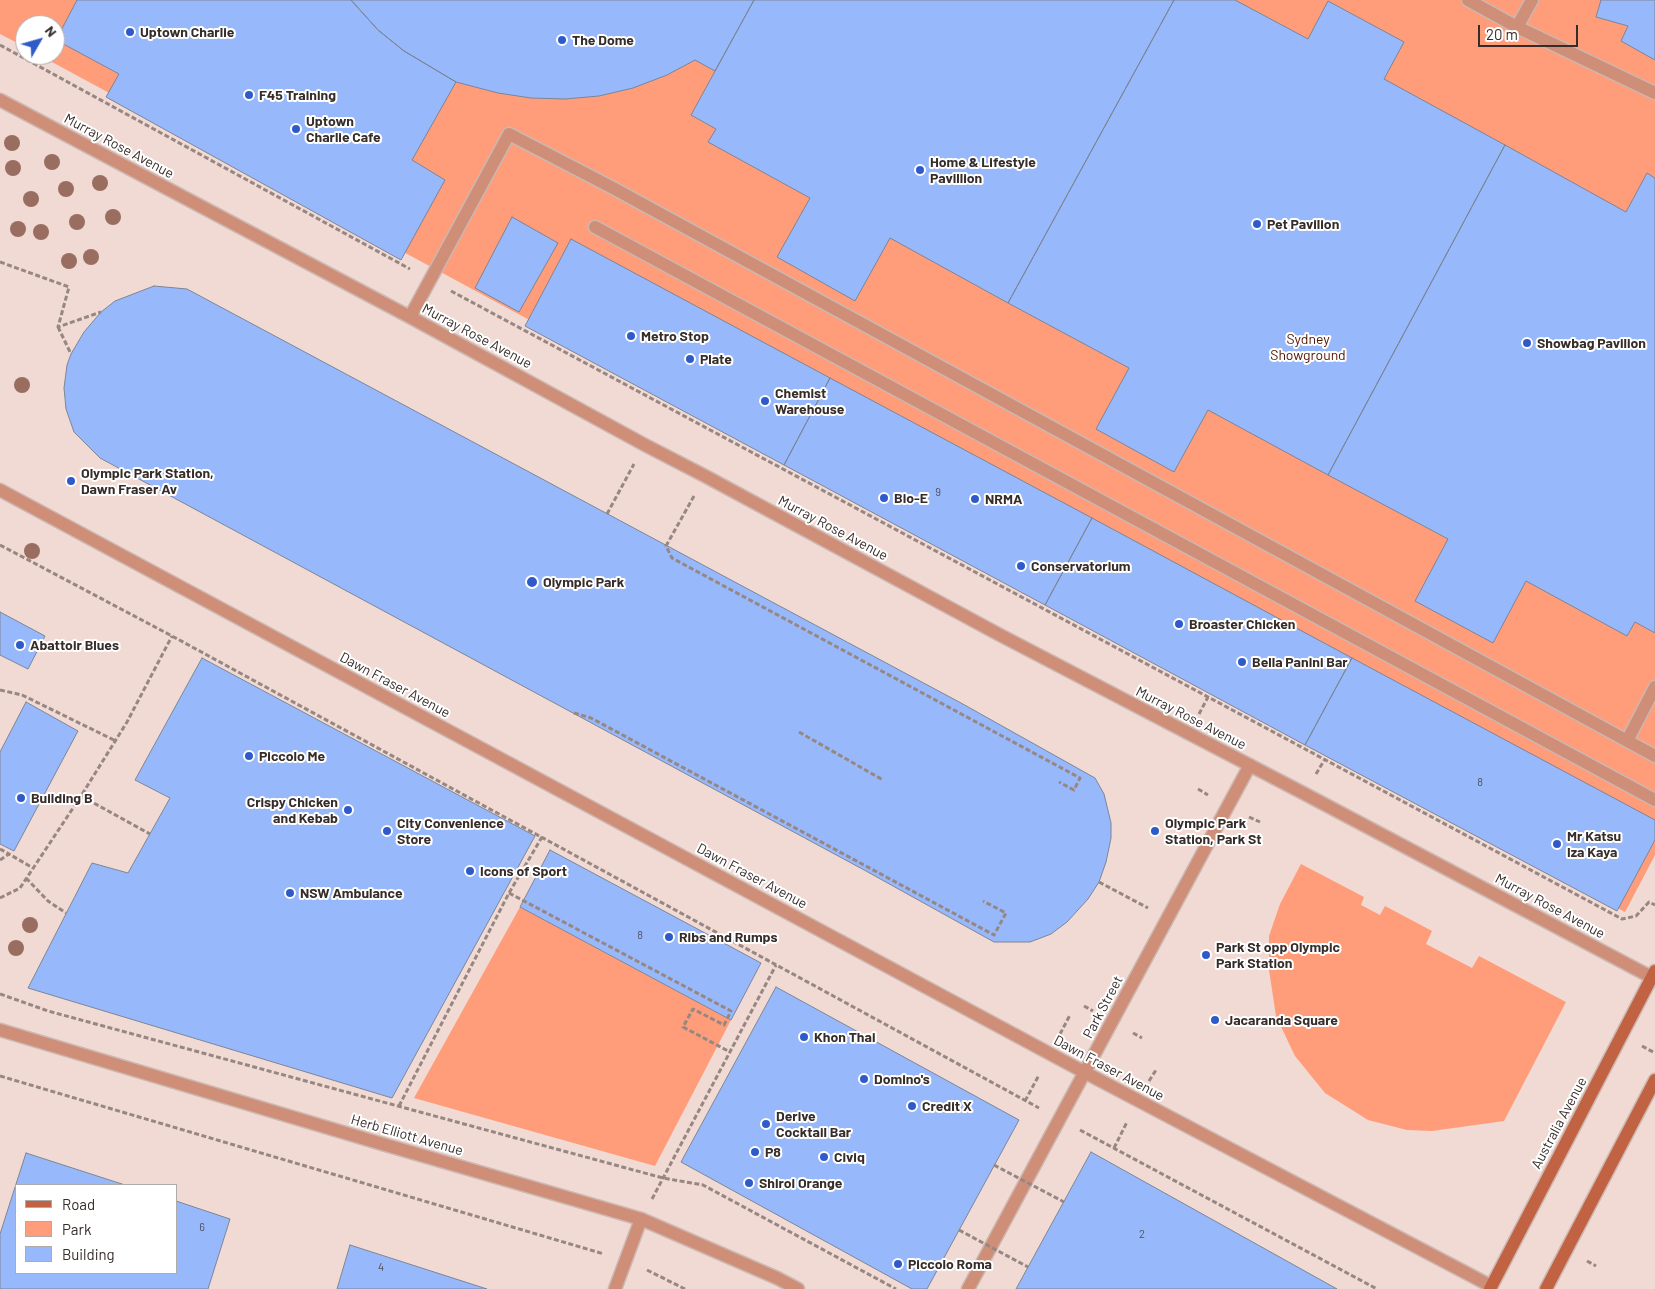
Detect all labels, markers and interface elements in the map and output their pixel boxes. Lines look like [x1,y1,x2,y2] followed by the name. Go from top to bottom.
[15,15,65,65] north arrow
[1480,15,1580,47] scale bar
[42,22,61,40] text: N
[140,24,234,40] place label: Uptown Charlie
[1486,25,1518,43] text: 20 m
[124,26,136,38] marker: Uptown Charlie
[572,32,634,48] place label: The Dome
[556,34,568,46] marker: The Dome
[259,87,336,103] place label: F45 Training
[243,89,255,101] marker: F45 Training
[61,110,177,182] street label: Murray Rose Avenue
[306,113,381,146] place label: Uptown Charlie Cafe
[290,123,302,135] marker: Uptown Charlie Cafe
[930,154,1036,186] place label: Home & Lifestyle Pavillion
[914,164,926,176] marker: Home & Lifestyle Pavillion
[1267,216,1339,232] place label: Pet Pavilion
[1251,218,1263,230] marker: Pet Pavilion
[419,300,535,372] street label: Murray Rose Avenue
[641,328,709,344] place label: Metro Stop
[625,330,637,342] marker: Metro Stop
[1270,331,1346,364] park label: Sydney Showground
[1537,335,1646,351] place label: Showbag Pavilion
[1521,337,1533,349] marker: Showbag Pavilion
[700,351,732,367] place label: Plate
[684,353,696,365] marker: Plate
[775,385,844,418] place label: Chemist Warehouse
[759,395,771,407] marker: Chemist Warehouse
[81,465,214,498] place label: Olympic Park Station, Dawn Fraser Av
[65,475,77,487] marker: Olympic Park Station, Dawn Fraser Av
[935,485,941,499] house number: 9
[894,490,928,506] place label: Bio-E
[985,491,1022,507] place label: NRMA
[775,492,891,564] street label: Murray Rose Avenue
[878,492,890,504] marker: Bio-E
[969,493,981,505] marker: NRMA
[1031,558,1131,574] place label: Conservatorium
[1015,560,1027,572] marker: Conservatorium
[543,574,624,590] place label: Olympic Park
[525,575,539,589] marker: Olympic Park
[1189,616,1295,632] place label: Broaster Chicken
[1173,618,1185,630] marker: Broaster Chicken
[30,637,119,653] place label: Abattoir Blues
[14,639,26,651] marker: Abattoir Blues
[337,649,453,721] street label: Dawn Fraser Avenue
[1252,654,1348,670] place label: Bella Panini Bar
[1236,656,1248,668] marker: Bella Panini Bar
[1133,683,1249,753] street label: Murray Rose Avenue
[259,748,325,764] place label: Piccolo Me
[243,750,255,762] marker: Piccolo Me
[1477,775,1483,789] house number: 8
[31,790,93,806] place label: Building B
[15,792,27,804] marker: Building B
[247,794,338,826] place label: Crispy Chicken and Kebab
[342,804,354,816] marker: Crispy Chicken and Kebab
[397,815,504,848] place label: City Convenience Store
[1165,815,1262,848] place label: Olympic Park Station, Park St
[381,825,393,837] marker: City Convenience Store
[1149,825,1161,837] marker: Olympic Park Station, Park St
[1567,828,1621,860] place label: Mr Katsu Iza Kaya
[1551,838,1563,850] marker: Mr Katsu Iza Kaya
[694,840,810,912] street label: Dawn Fraser Avenue
[480,863,567,879] place label: Icons of Sport
[464,865,476,877] marker: Icons of Sport
[1492,870,1608,942] street label: Murray Rose Avenue
[300,885,403,901] place label: NSW Ambulance
[284,887,296,899] marker: NSW Ambulance
[637,928,643,942] house number: 8
[679,929,778,945] place label: Ribs and Rumps
[663,931,675,943] marker: Ribs and Rumps
[1216,939,1340,972] place label: Park St opp Olympic Park Station
[1200,949,1212,961] marker: Park St opp Olympic Park Station
[1079,973,1127,1041] street label: Park Street
[1225,1012,1338,1028] place label: Jacaranda Square
[1209,1014,1221,1026] marker: Jacaranda Square
[814,1029,875,1045] place label: Khon Thai
[798,1031,810,1043] marker: Khon Thai
[1051,1032,1167,1104] street label: Dawn Fraser Avenue
[874,1071,930,1087] place label: Domino's
[858,1073,870,1085] marker: Domino's
[1528,1074,1590,1172] street label: Australia Avenue
[922,1098,972,1114] place label: Credit X
[906,1100,918,1112] marker: Credit X
[776,1108,851,1140] place label: Derive Cocktail Bar
[349,1111,465,1159] street label: Herb Elliott Avenue
[760,1118,772,1130] marker: Derive Cocktail Bar
[765,1144,781,1160] place label: P8
[749,1146,761,1158] marker: P8
[834,1149,865,1165] place label: Civiq
[818,1151,830,1163] marker: Civiq
[759,1175,842,1191] place label: Shiroi Orange
[743,1177,755,1189] marker: Shiroi Orange
[15,1184,178,1274] legend
[62,1195,95,1213] text: Road
[62,1220,91,1238] text: Park
[199,1220,205,1234] house number: 6
[1139,1227,1145,1241] house number: 2
[62,1245,115,1263] text: Building
[908,1256,992,1272] place label: Piccolo Roma
[892,1258,904,1270] marker: Piccolo Roma
[378,1260,384,1274] house number: 4

